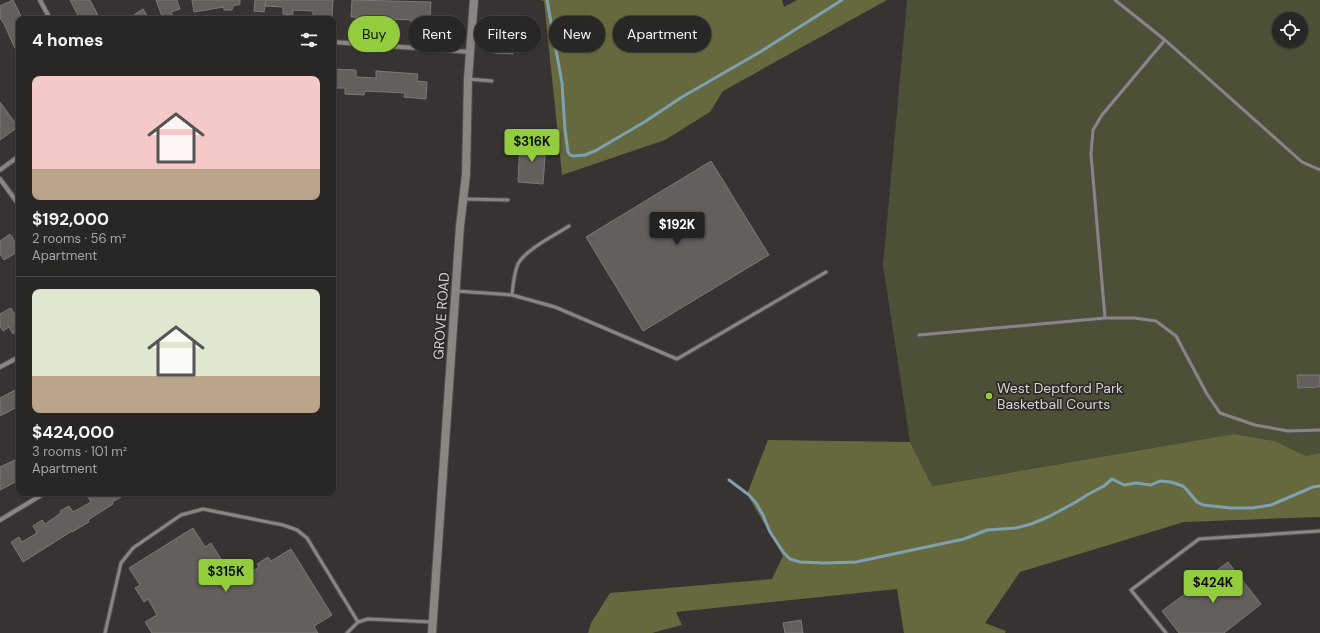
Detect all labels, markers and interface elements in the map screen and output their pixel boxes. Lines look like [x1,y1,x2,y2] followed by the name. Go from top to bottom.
[1272,12,1308,48] map controls
[1272,12,1308,48] button: locate
[348,16,400,52] chip: Buy
[408,16,466,52] chip: Rent
[474,16,541,52] chip: Filters
[549,16,605,52] chip: New
[613,16,711,52] chip: Apartment
[32,29,103,51] text: 4 homes
[298,29,320,51] icon: filters
[140,102,212,174] icon: home
[504,129,560,163] pin: $316K
[513,133,551,150] text: $316K
[32,208,109,230] text: $192,000
[649,212,705,246] pin: $192K
[659,216,695,233] text: $192K
[32,230,126,247] text: 2 rooms · 56 m²
[32,247,97,264] text: Apartment
[429,272,453,360] street label: GROVE ROAD
[140,315,212,387] icon: home
[997,379,1123,413] place label: West Deptford Park Basketball Courts
[984,391,994,401] marker: West Deptford Park Basketball Courts
[32,421,114,443] text: $424,000
[32,443,127,460] text: 3 rooms · 101 m²
[32,460,97,477] text: Apartment
[198,559,254,593] pin: $315K
[208,563,244,580] text: $315K
[1185,570,1241,604] pin: $424K
[1193,574,1233,591] text: $424K

